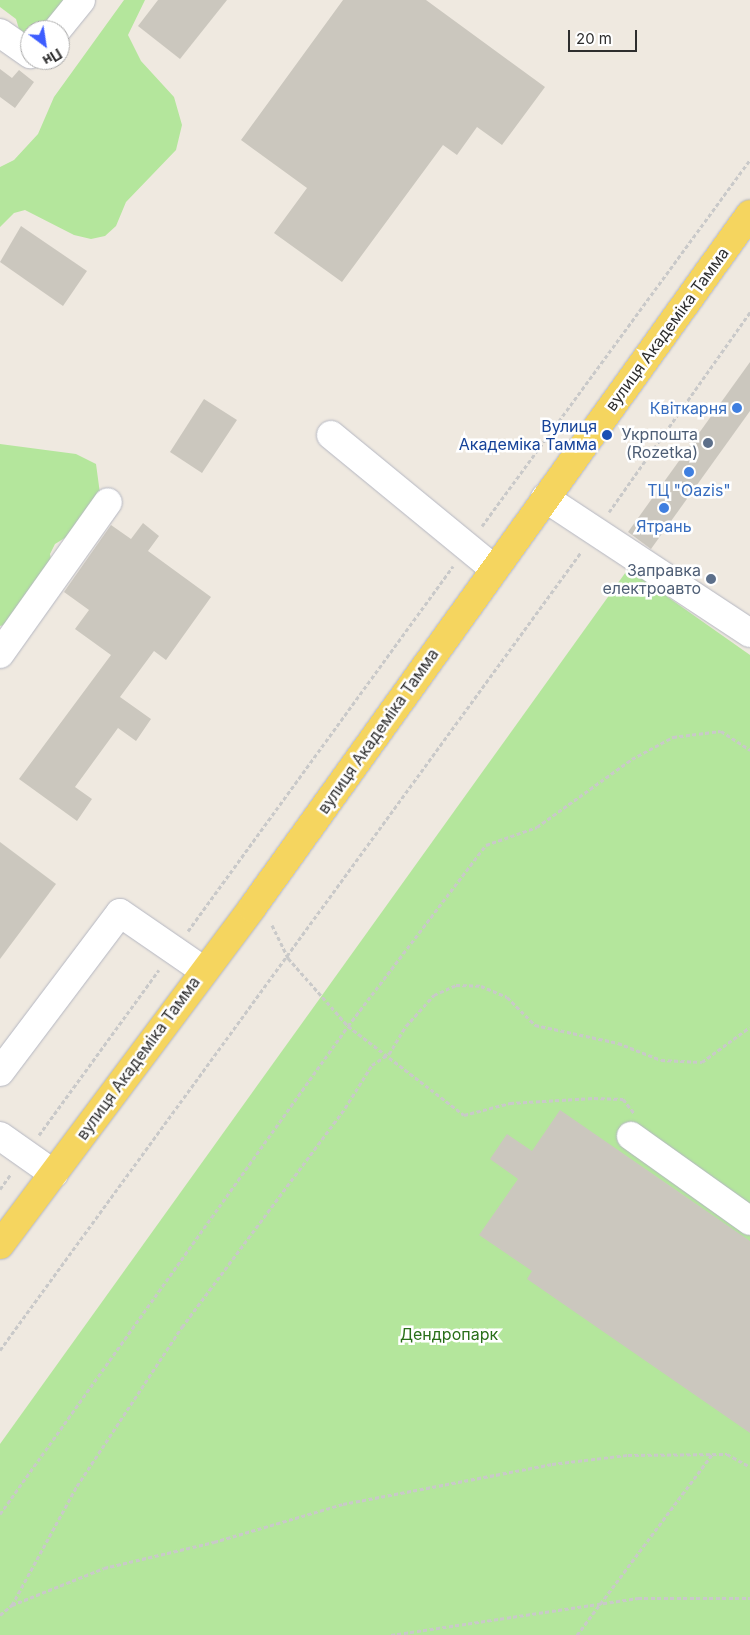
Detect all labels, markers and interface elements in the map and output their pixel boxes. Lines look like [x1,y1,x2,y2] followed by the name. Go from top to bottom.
[20,20,70,70] north arrow
[570,20,639,52] scale bar
[576,29,612,48] text: 20 m
[40,45,65,70] text: Пн
[601,244,733,414] street label: вулиця Академіка Тамма
[650,398,727,418] place label: Квіткарня
[731,402,743,414] marker: Квіткарня
[459,416,597,454] place label: Вулиця Академіка Тамма
[622,424,698,462] place label: Укрпошта (Rozetka)
[601,429,613,441] marker: Вулиця Академіка Тамма
[702,437,714,449] marker: Укрпошта (Rozetka)
[683,466,695,478] marker: ТЦ "Oazis"
[647,480,731,500] place label: ТЦ "Oazis"
[658,502,670,514] marker: Ятрань
[636,516,692,536] place label: Ятрань
[602,560,701,598] place label: Заправка електроавто
[705,573,717,585] marker: Заправка електроавто
[314,645,442,817] street label: вулиця Академіка Тамма
[72,973,204,1143] street label: вулиця Академіка Тамма
[400,1324,498,1344] park label: Дендропарк

